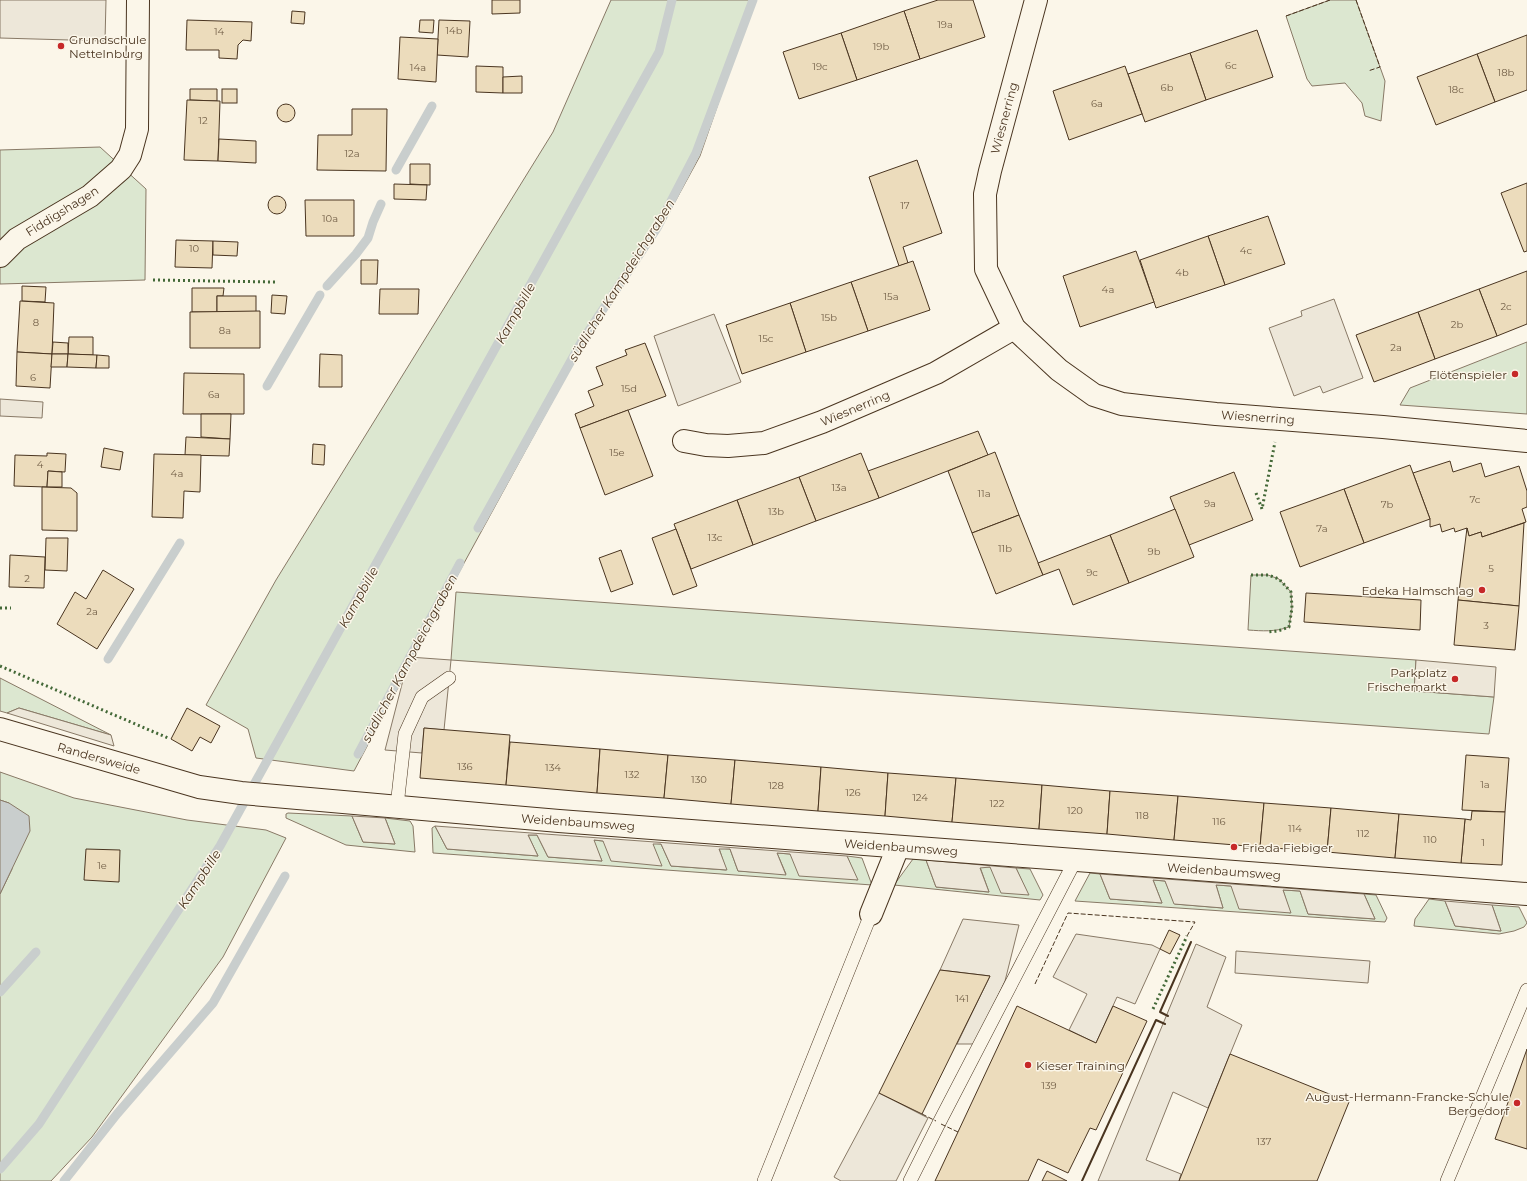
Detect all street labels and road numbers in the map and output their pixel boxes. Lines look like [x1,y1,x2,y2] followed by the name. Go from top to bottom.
[987,80,1021,156] street label: Wiesnerring
[23,183,101,239] street label: Fiddigshagen
[818,387,892,429] street label: Wiesnerring
[1221,407,1295,427] street label: Wiesnerring
[56,739,142,777] street label: Randersweide
[521,811,635,833] street label: Weidenbaumsweg
[844,836,958,858] street label: Weidenbaumsweg
[1167,860,1281,882] street label: Weidenbaumsweg

